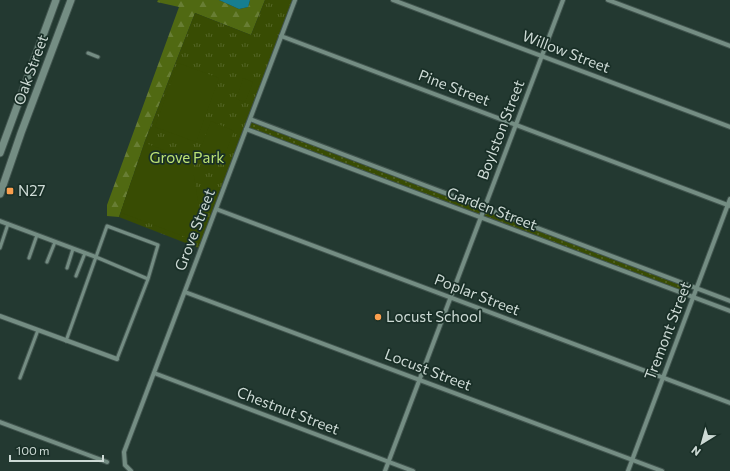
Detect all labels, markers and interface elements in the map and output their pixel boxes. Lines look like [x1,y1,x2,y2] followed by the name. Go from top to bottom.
[520,26,613,76] street label: Willow Street
[9,32,51,107] street label: Oak Street
[416,65,493,109] street label: Pine Street
[473,77,527,182] street label: Boylston Street
[149,148,225,166] park label: Grove Park
[18,181,46,199] place label: N27
[445,183,540,233] street label: Garden Street
[5,186,15,196] marker: N27
[170,186,218,273] street label: Grove Street
[432,270,523,319] street label: Poplar Street
[640,279,694,382] street label: Tremont Street
[386,307,482,325] place label: Locust School
[373,312,383,322] marker: Locust School
[382,344,474,394] street label: Locust Street
[235,382,342,438] street label: Chestnut Street
[682,423,722,463] north arrow
[10,437,103,463] scale bar
[16,443,50,457] text: 100 m
[688,444,703,459] text: N

